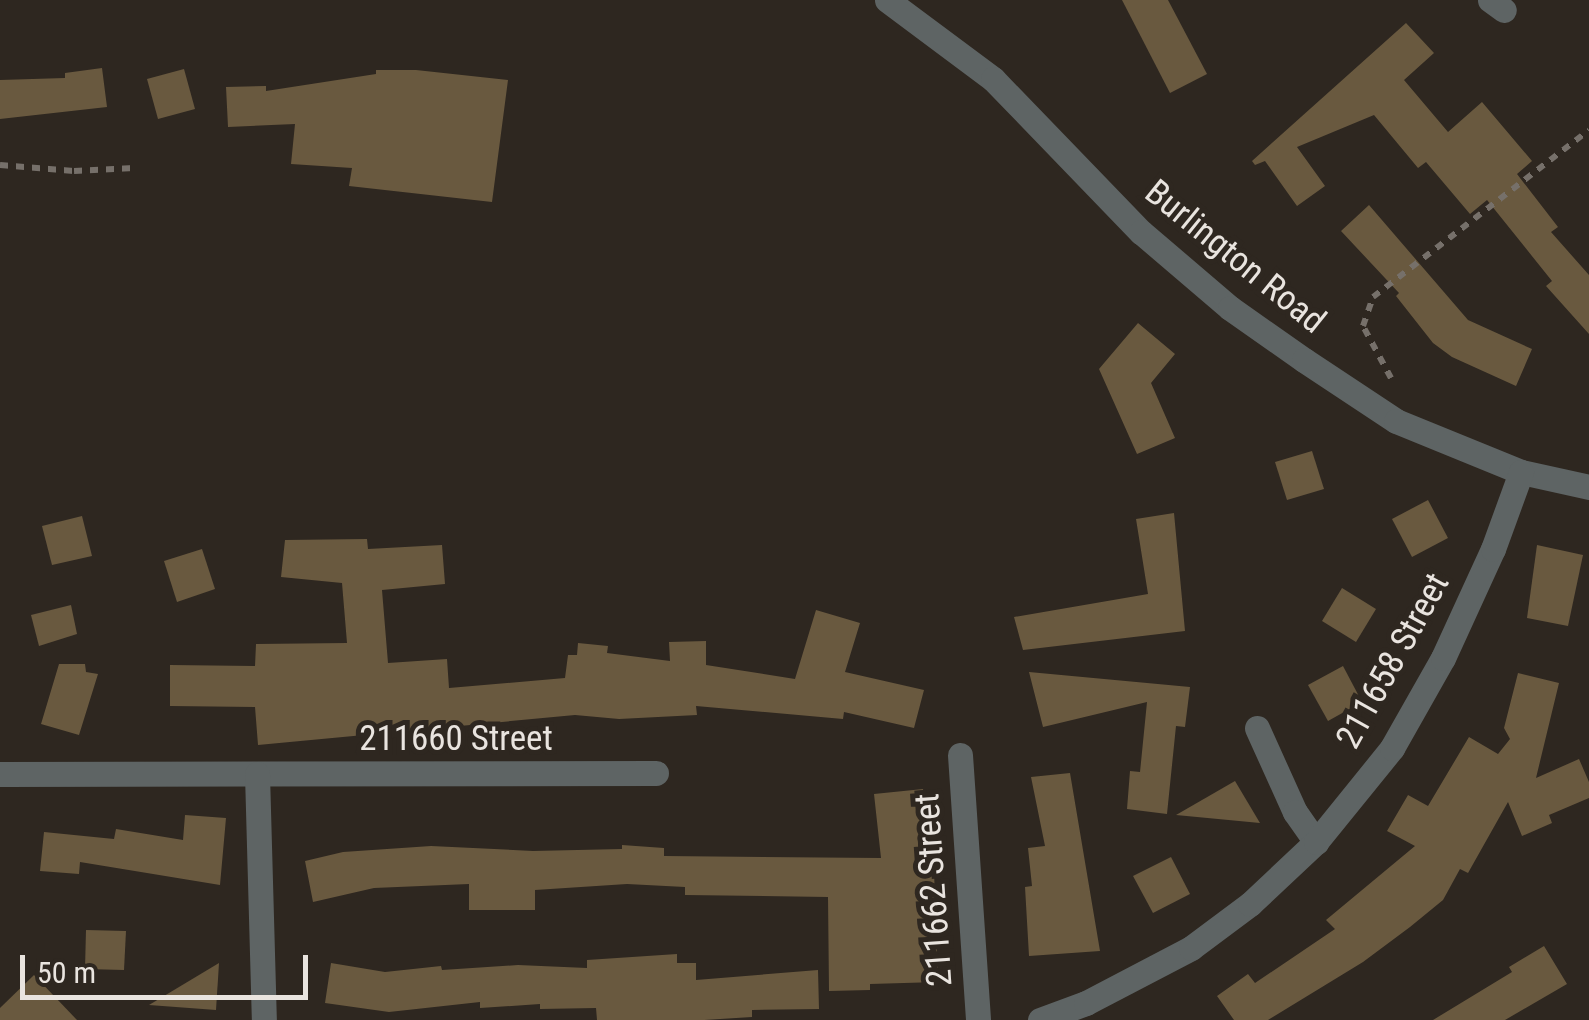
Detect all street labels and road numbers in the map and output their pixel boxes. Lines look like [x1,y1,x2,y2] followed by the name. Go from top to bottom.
[1136,172,1334,342] street label: Burlington Road
[1328,566,1458,756] street label: 211658 Street
[359,718,553,760] street label: 211660 Street
[906,792,962,988] street label: 211662 Street

